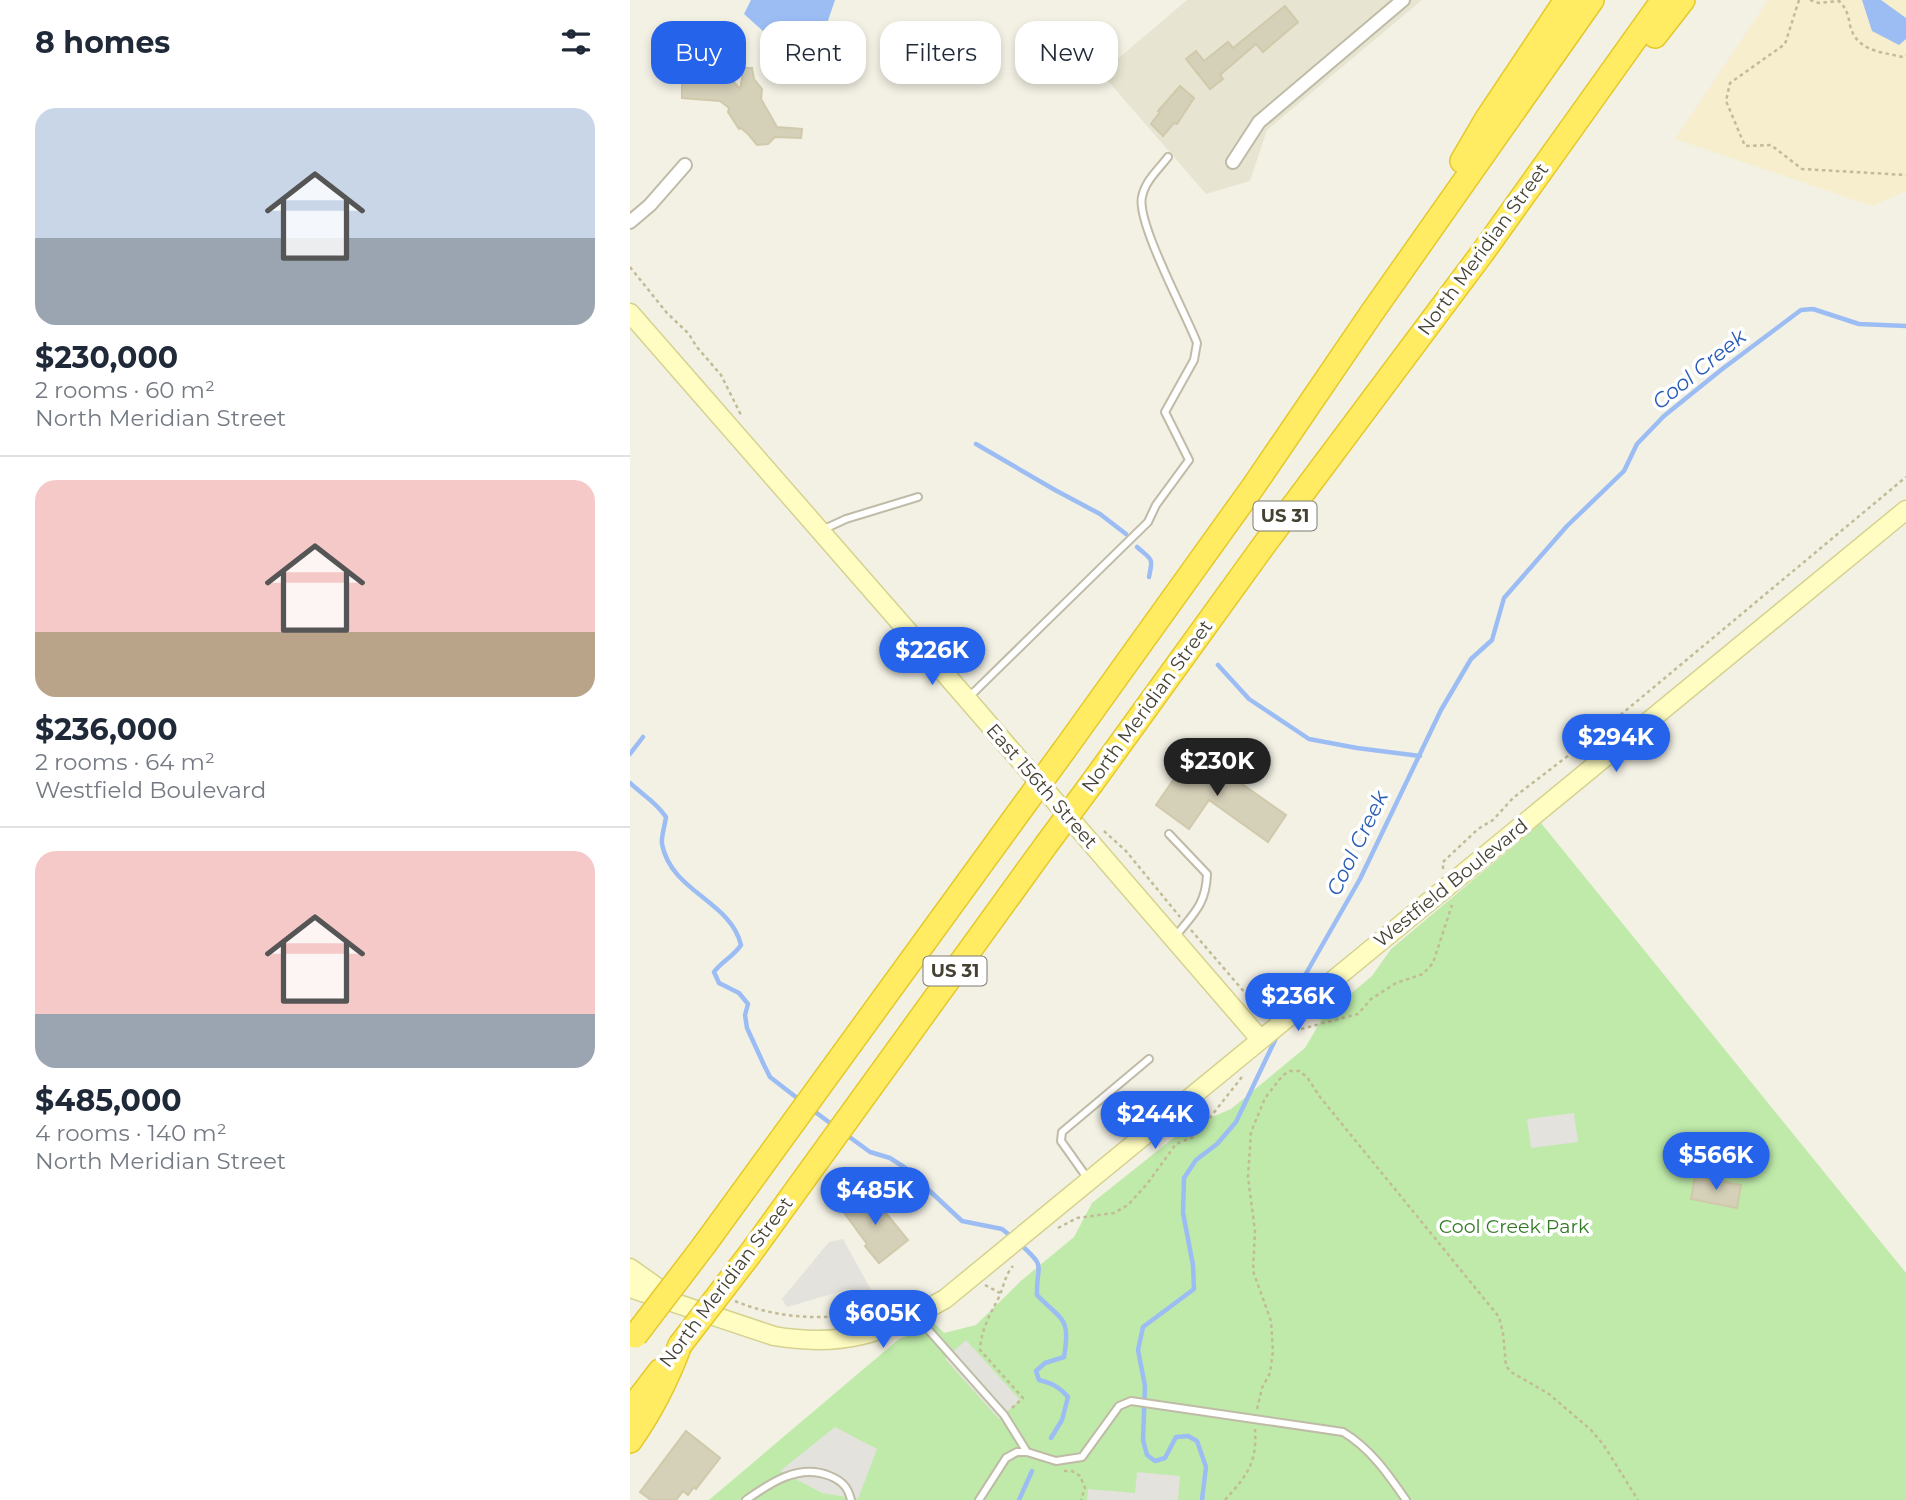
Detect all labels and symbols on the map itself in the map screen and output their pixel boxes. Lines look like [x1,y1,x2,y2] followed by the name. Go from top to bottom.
[1413,158,1553,340] street label: North Meridian Street
[1647,323,1752,414] water label: Cool Creek
[1254,502,1316,530] road number: US 31
[1077,615,1217,797] street label: North Meridian Street
[883,628,981,687] pin: $226K
[1567,714,1665,774] pin: $294K
[982,719,1103,853] street label: East 156th Street
[1168,738,1266,798] pin: $230K
[1321,785,1394,899] water label: Cool Creek
[1370,814,1532,952] street label: Westfield Boulevard
[924,956,986,986] road number: US 31
[1249,974,1347,1033] pin: $236K
[1106,1092,1204,1151] pin: $244K
[1667,1132,1765,1192] pin: $566K
[826,1168,924,1227] pin: $485K
[654,1192,798,1372] street label: North Meridian Street
[1439,1215,1590,1238] park label: Cool Creek Park
[834,1290,932,1350] pin: $605K

